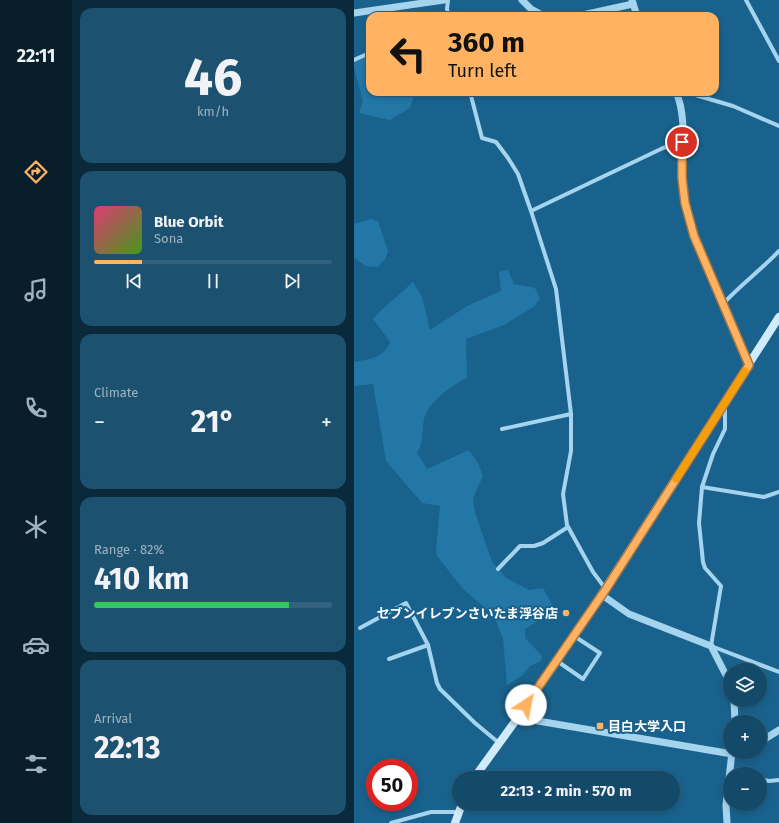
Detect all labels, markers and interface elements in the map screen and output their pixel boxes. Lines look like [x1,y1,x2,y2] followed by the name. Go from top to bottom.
[448,26,525,59] text: 360 m
[382,28,434,80] icon: left
[17,45,55,67] text: 22:11
[184,46,242,109] text: 46
[448,60,517,82] text: Turn left
[197,104,229,119] text: km/h
[665,125,699,159] pin
[671,131,693,153] icon: arrive
[22,158,50,186] icon: directions
[154,213,223,231] text: Blue Orbit
[154,231,183,246] text: Sona
[123,270,145,292] icon: previous
[202,270,224,292] icon: pause
[281,270,303,292] icon: next
[22,276,50,304] icon: music
[94,385,138,400] text: Climate
[22,394,50,422] icon: phone
[191,404,235,440] text: 21°
[94,409,105,436] text: −
[321,409,332,436] text: +
[22,513,50,541] icon: climate
[94,542,164,557] text: Range · 82%
[94,561,189,597] text: 410 km
[376,606,558,621] place label: セブンイレブンさいたま浮谷店
[561,608,571,618] marker: セブンイレブンさいたま浮谷店
[22,631,50,659] icon: car
[723,663,767,811] map controls
[723,663,767,707] button: layers
[505,684,547,726] position arrow
[94,711,132,726] text: Arrival
[723,715,767,759] button: +
[608,719,686,734] place label: 目白大学入口
[595,721,605,731] marker: 目白大学入口
[94,730,161,766] text: 22:13
[22,750,50,778] icon: filters
[366,759,418,811] speed limit sign: 50
[723,767,767,811] button: −
[500,782,632,800] text: 22:13 · 2 min · 570 m

